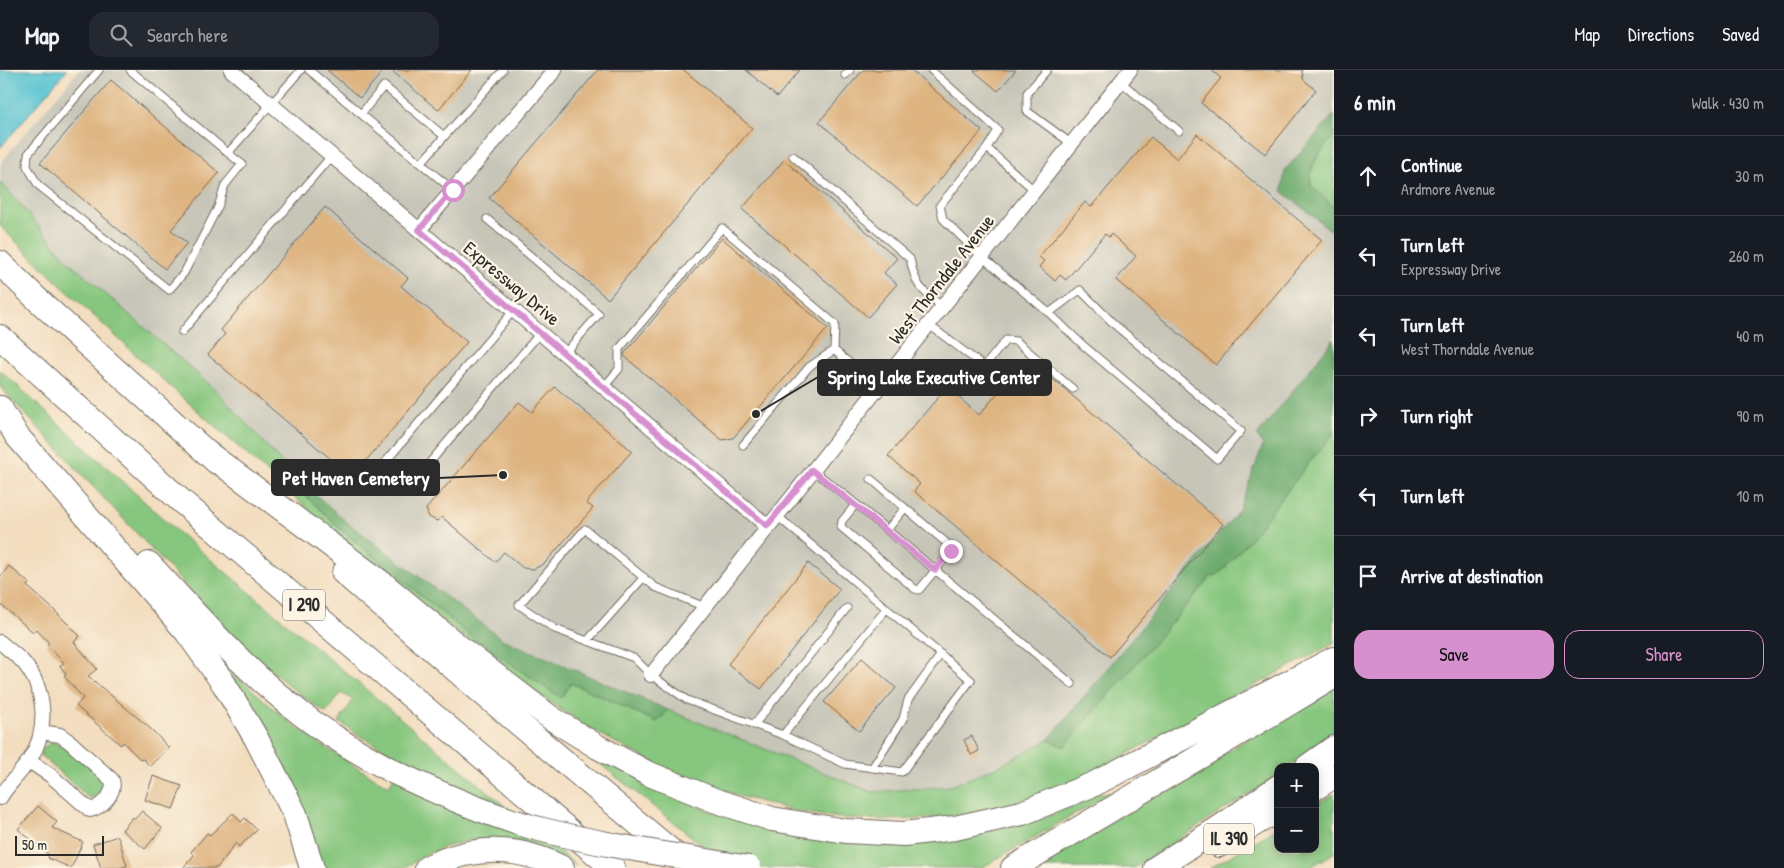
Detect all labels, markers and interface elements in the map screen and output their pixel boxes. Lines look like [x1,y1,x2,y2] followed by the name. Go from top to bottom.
[89,12,439,57] search box
[25,19,59,51] text: Map
[107,21,135,49] icon: search
[147,22,228,48] text: Search here
[1575,22,1600,47] text: Map
[1628,22,1694,47] text: Directions
[1722,22,1759,47] text: Saved
[1354,88,1396,117] text: 6 min
[1692,92,1764,114] text: Walk · 430 m
[1401,152,1462,178] text: Continue
[1354,162,1382,190] icon: ahead
[1735,165,1764,187] text: 30 m
[1401,178,1495,200] text: Ardmore Avenue
[442,179,465,202] route start
[882,208,1000,349] street label: West Thorndale Avenue
[1401,232,1464,258] text: Turn left
[458,235,566,331] street label: Expressway Drive
[1354,242,1382,270] icon: left
[1728,245,1764,267] text: 260 m
[1401,258,1501,280] text: Expressway Drive
[1401,312,1464,338] text: Turn left
[1354,322,1382,350] icon: left
[1736,325,1764,347] text: 40 m
[1401,338,1534,360] text: West Thorndale Avenue
[818,360,1051,395] callout: Spring Lake Executive Center
[828,363,1041,391] text: Spring Lake Executive Center
[1354,402,1382,430] icon: right
[1401,403,1472,429] text: Turn right
[1736,405,1764,427] text: 90 m
[272,460,439,495] callout: Pet Haven Cemetery
[282,464,430,492] text: Pet Haven Cemetery
[1354,482,1382,510] icon: left
[1401,483,1464,509] text: Turn left
[1736,485,1764,507] text: 10 m
[940,540,963,563] route end
[1354,562,1382,590] icon: arrive
[1401,563,1543,589] text: Arrive at destination
[283,590,325,620] road number: I 290
[1354,630,1554,679] button: Save
[1564,630,1764,679] button: Share
[1274,763,1319,853] map controls
[1274,763,1319,808] button: +
[1274,808,1319,853] button: −
[1204,824,1254,854] road number: IL 390
[15,833,104,856] scale bar
[22,835,47,854] text: 50 m

